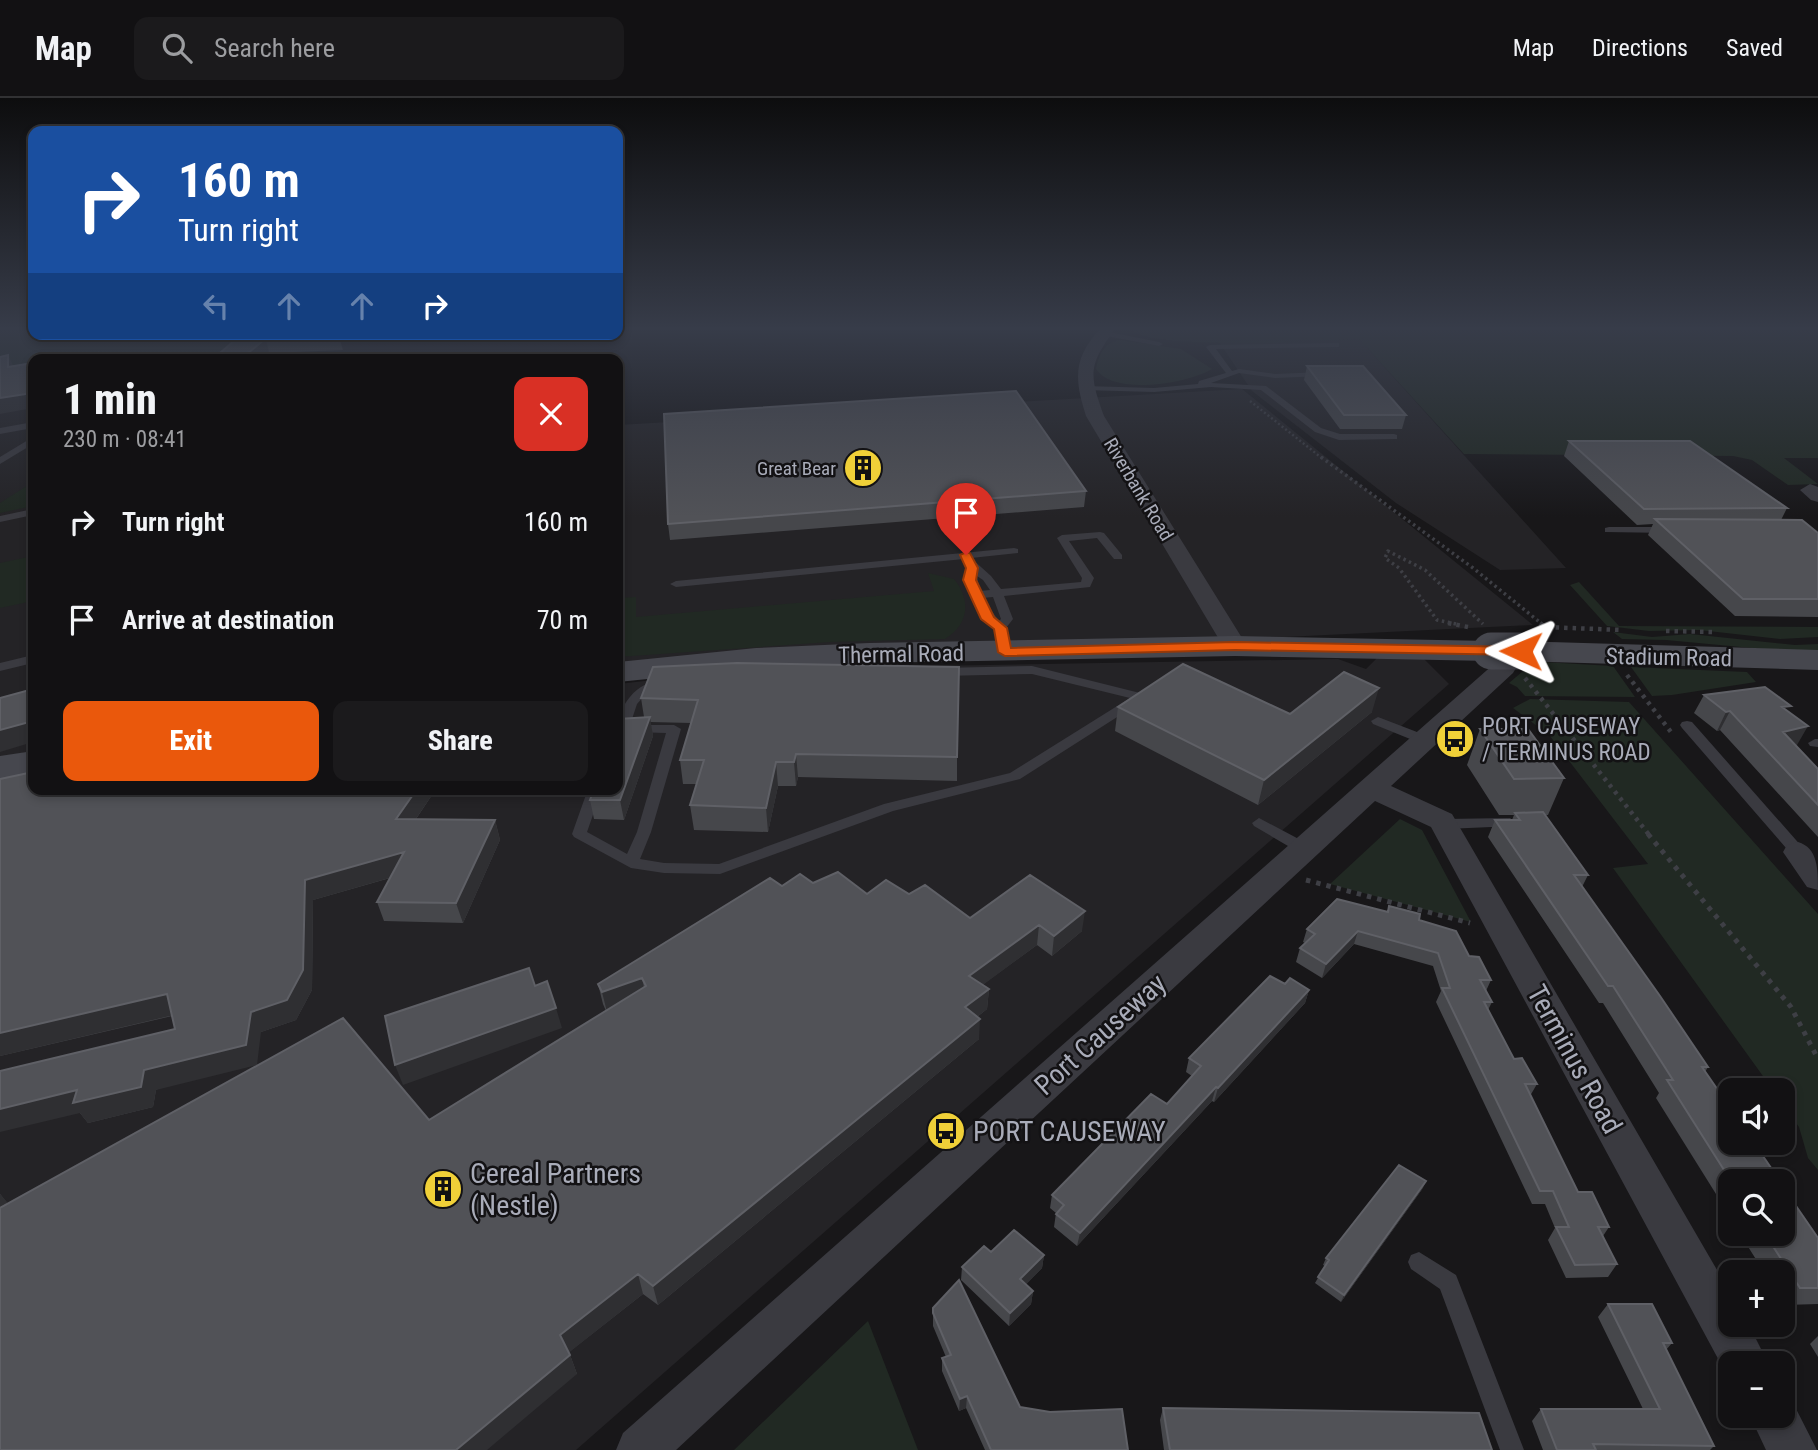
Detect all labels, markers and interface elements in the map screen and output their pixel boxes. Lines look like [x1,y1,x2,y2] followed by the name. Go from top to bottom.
[134,17,624,80] search box
[35,29,92,68] text: Map
[158,29,196,67] icon: search
[214,33,335,63] text: Search here
[1513,34,1554,62] text: Map
[1592,34,1688,62] text: Directions
[1726,34,1783,62] text: Saved
[178,152,300,209] text: 160 m
[63,154,154,245] icon: right
[178,211,299,249] text: Turn right
[197,287,235,325] icon: left
[270,287,308,325] icon: ahead
[343,287,381,325] icon: ahead
[416,287,454,325] icon: right
[63,375,157,424] text: 1 min
[514,377,588,451] button: close
[63,426,187,453] text: 230 m · 08:41
[1099,434,1178,545] street label: Riverbank Road
[842,447,884,489] building icon: Great Bear
[757,457,836,480] place label: Great Bear
[936,483,996,555] pin
[947,494,985,532] icon: arrive
[63,503,101,541] icon: right
[122,507,224,537] text: Turn right
[524,507,588,537] text: 160 m
[63,601,101,639] icon: arrive
[122,605,334,635] text: Arrive at destination
[537,605,588,635] text: 70 m
[1484,614,1558,688] position arrow
[838,640,964,669] street label: Thermal Road
[1606,643,1732,672] street label: Stadium Road
[63,701,319,781] button: Exit
[333,701,588,781] button: Share
[1482,713,1651,766] place label: PORT CAUSEWAY / TERMINUS ROAD
[1434,718,1476,760] bus stop icon: PORT CAUSEWAY / TERMINUS ROAD
[1028,967,1173,1102] street label: Port Causeway
[1520,979,1629,1139] street label: Terminus Road
[1718,1078,1795,1428] map controls
[1718,1078,1795,1155] button: sound
[925,1110,967,1152] bus stop icon: PORT CAUSEWAY
[973,1115,1166,1148] place label: PORT CAUSEWAY
[470,1157,641,1222] place label: Cereal Partners (Nestle)
[422,1168,464,1210] building icon: Cereal Partners (Nestle)
[1718,1169,1795,1246] button: search
[1718,1260,1795,1337] button: +
[1718,1351,1795,1428] button: −

